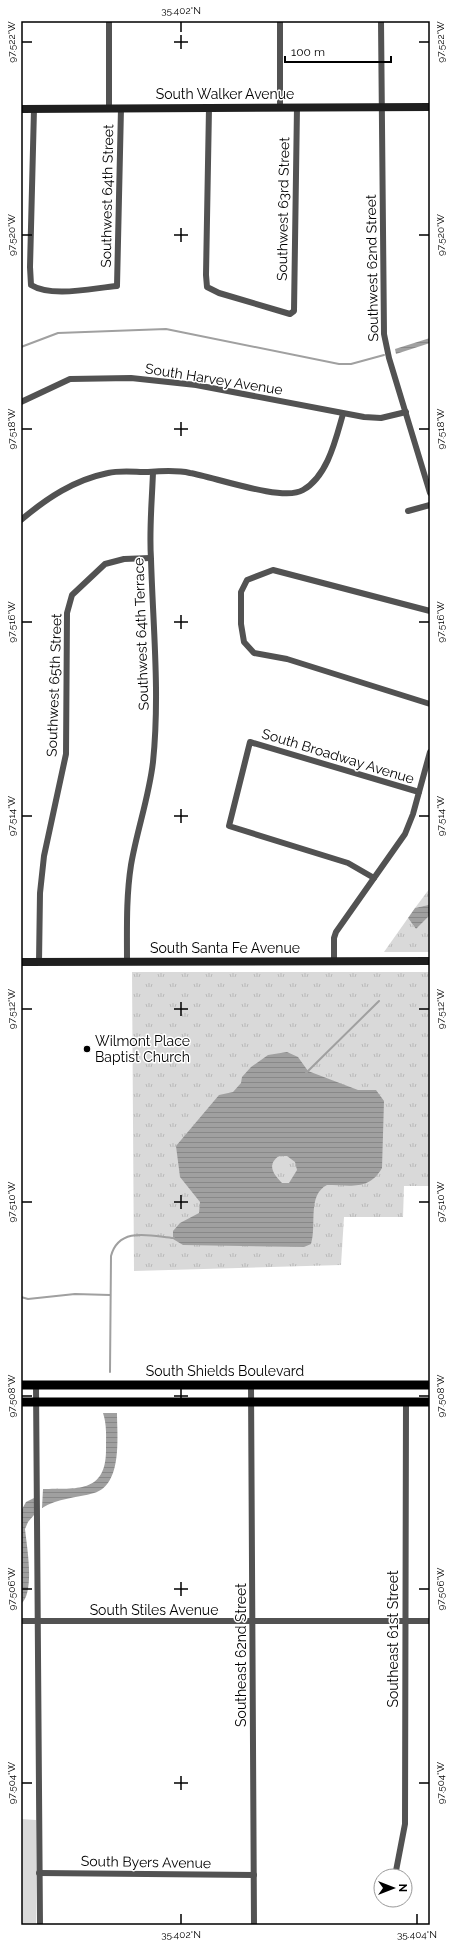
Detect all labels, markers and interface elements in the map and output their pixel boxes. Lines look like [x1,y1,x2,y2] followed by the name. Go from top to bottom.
[161,5,201,16] text: 35.402°N
[6,21,17,63] text: 97.522°W
[435,21,446,63] text: 97.522°W
[285,38,391,64] scale bar
[291,45,325,59] text: 100 m
[156,86,294,102] street label: South Walker Avenue
[98,124,116,268] street label: Southwest 64th Street
[274,137,292,281] street label: Southwest 63rd Street
[363,194,381,342] street label: Southwest 62nd Street
[6,213,17,256] text: 97.520°W
[435,213,446,256] text: 97.520°W
[144,360,284,398] street label: South Harvey Avenue
[6,408,17,450] text: 97.518°W
[435,408,446,450] text: 97.518°W
[130,557,152,711] street label: Southwest 64th Terrace
[6,601,17,643] text: 97.516°W
[435,601,446,643] text: 97.516°W
[44,613,65,757] street label: Southwest 65th Street
[260,725,416,787] street label: South Broadway Avenue
[6,795,17,836] text: 97.514°W
[435,795,446,836] text: 97.514°W
[150,940,300,956] street label: South Santa Fe Avenue
[6,988,17,1029] text: 97.512°W
[435,988,446,1029] text: 97.512°W
[95,1033,190,1065] place label: Wilmont Place Baptist Church
[82,1044,92,1054] marker: Wilmont Place Baptist Church
[6,1181,17,1223] text: 97.510°W
[435,1181,446,1223] text: 97.510°W
[146,1363,304,1379] street label: South Shields Boulevard
[6,1374,17,1418] text: 97.508°W
[435,1374,446,1418] text: 97.508°W
[6,1567,17,1611] text: 97.506°W
[435,1567,446,1611] text: 97.506°W
[385,1570,401,1708] street label: Southeast 61st Street
[233,1583,249,1727] street label: Southeast 62nd Street
[90,1602,218,1618] street label: South Stiles Avenue
[6,1761,17,1804] text: 97.504°W
[435,1761,446,1804] text: 97.504°W
[81,1853,211,1871] street label: South Byers Avenue
[373,1868,413,1908] north arrow
[396,1884,409,1892] text: N
[161,1929,201,1940] text: 35.402°N
[397,1929,437,1940] text: 35.404°N

